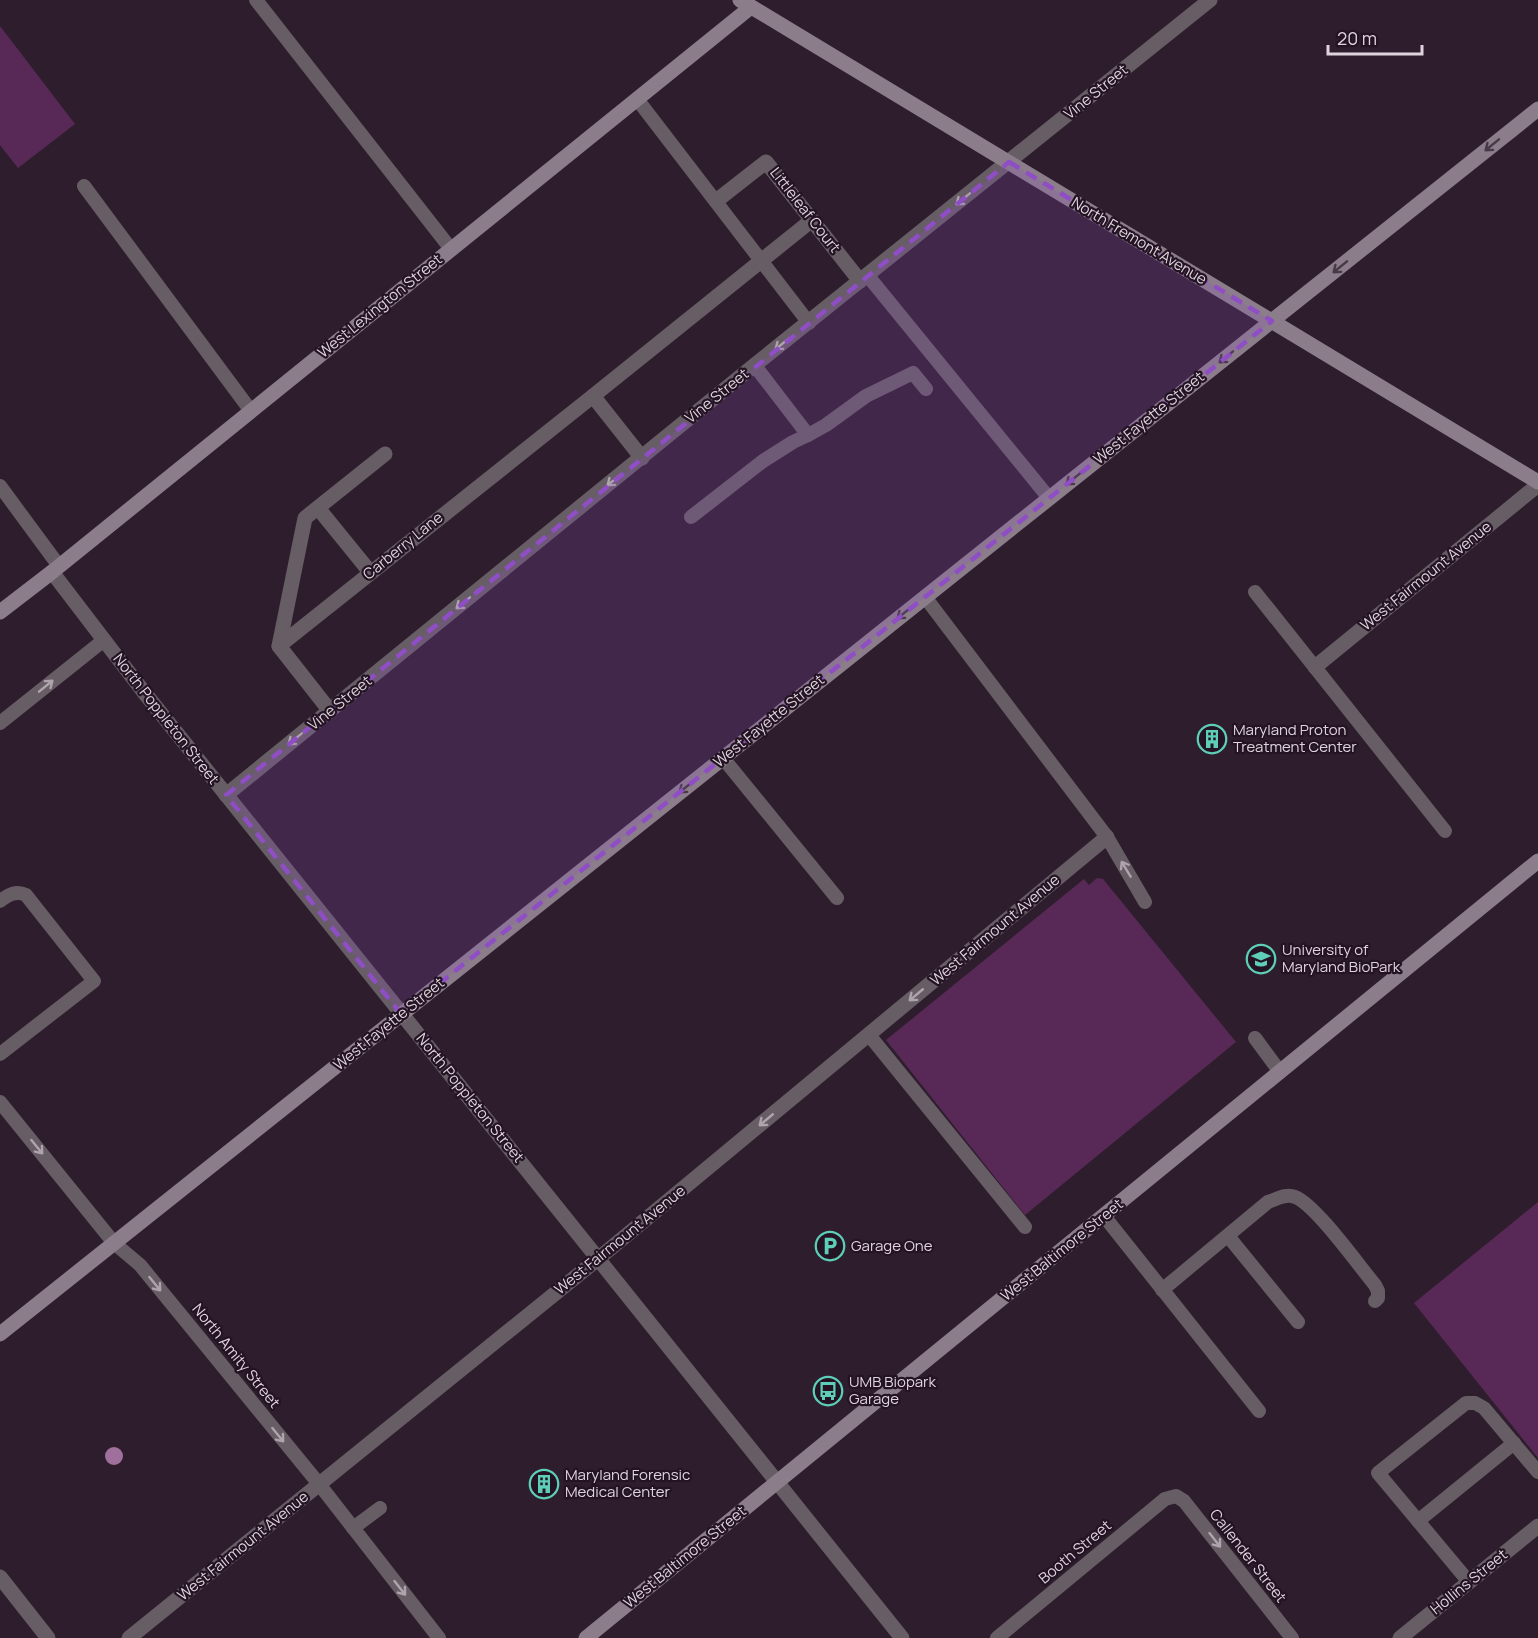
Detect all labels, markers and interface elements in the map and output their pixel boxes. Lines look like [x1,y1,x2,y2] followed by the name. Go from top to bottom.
[1328,18,1422,56] scale bar
[1337,26,1377,50] text: 20 m
[1059,59,1132,124] street label: Vine Street
[1484,139,1500,152] one-way arrow
[765,163,845,257] street label: Littleleaf Court
[955,192,971,205] one-way arrow
[1068,192,1211,290] street label: North Fremont Avenue
[313,249,446,362] street label: West Lexington Street
[1332,260,1348,273] one-way arrow
[774,338,790,351] one-way arrow
[1218,351,1234,364] one-way arrow
[680,363,753,428] street label: Vine Street
[1089,366,1209,469] street label: West Fayette Street
[1065,472,1081,485] one-way arrow
[607,473,622,487] one-way arrow
[358,507,447,584] street label: Carberry Lane
[1356,516,1496,635] street label: West Fairmount Avenue
[456,596,471,610] one-way arrow
[896,607,912,620] one-way arrow
[109,649,224,789] street label: North Poppleton Street
[709,669,829,772] street label: West Fayette Street
[303,670,376,735] street label: Vine Street
[38,680,54,693] one-way arrow
[1233,719,1357,757] place label: Maryland Proton Treatment Center
[1196,723,1228,755] building icon: Maryland Proton Treatment Center
[287,733,303,746] one-way arrow
[678,781,694,794] one-way arrow
[1120,861,1132,878] one-way arrow
[925,869,1064,990] street label: West Fairmount Avenue
[1282,939,1401,977] place label: University of Maryland BioPark
[1245,943,1277,975] school or university icon: University of Maryland BioPark
[329,972,449,1075] street label: West Fayette Street
[908,989,924,1002] one-way arrow
[412,1029,529,1167] street label: North Poppleton Street
[758,1113,774,1126] one-way arrow
[30,1139,43,1155] one-way arrow
[550,1180,690,1299] street label: West Fairmount Avenue
[996,1194,1127,1306] street label: West Baltimore Street
[814,1230,846,1262] parking icon: Garage One
[851,1235,933,1256] place label: Garage One
[148,1276,162,1291] one-way arrow
[188,1299,285,1412] street label: North Amity Street
[849,1371,937,1409] place label: UMB Biopark Garage
[812,1375,844,1407] bus stop icon: UMB Biopark Garage
[272,1427,285,1443] one-way arrow
[565,1464,690,1502] place label: Maryland Forensic Medical Center
[528,1468,560,1500] building icon: Maryland Forensic Medical Center
[173,1486,313,1605] street label: West Fairmount Avenue
[619,1501,750,1613] street label: West Baltimore Street
[1205,1504,1292,1607] street label: Callender Street
[1034,1515,1115,1588] street label: Booth Street
[1208,1531,1221,1547] one-way arrow
[1426,1544,1512,1619] street label: Hollins Street
[393,1579,406,1595] one-way arrow

